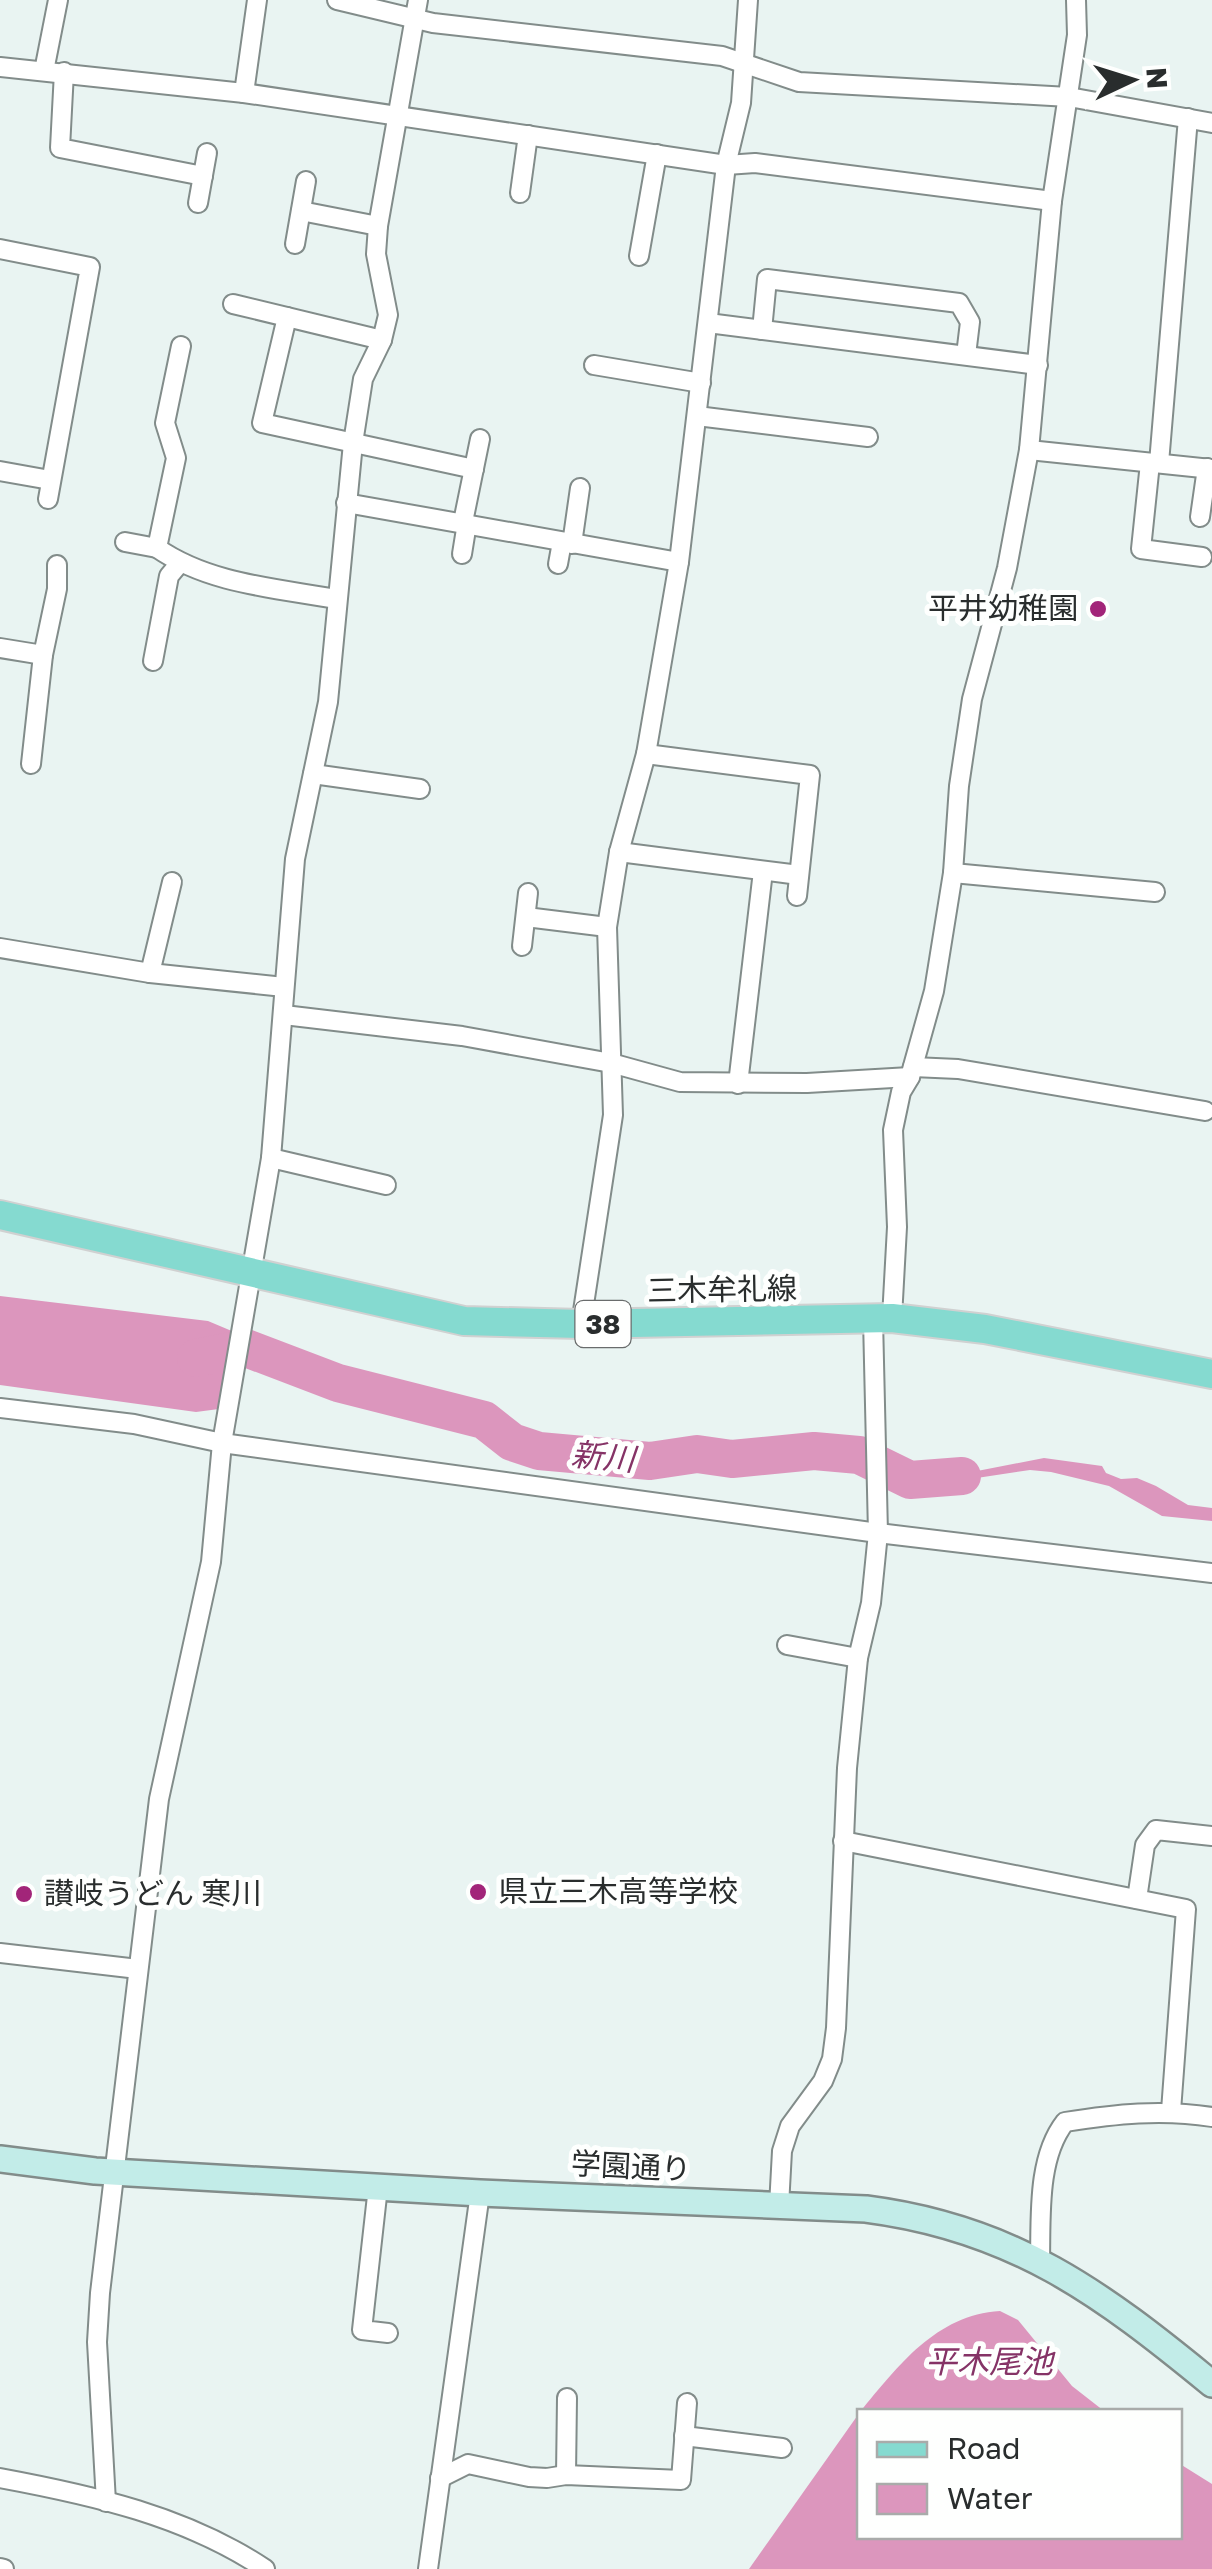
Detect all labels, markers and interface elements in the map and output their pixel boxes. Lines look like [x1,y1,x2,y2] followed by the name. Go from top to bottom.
[1082,30,1182,130] north arrow
[1140,66,1175,90] text: N
[928,590,1078,626] place label: 平井幼稚園
[1087,598,1109,620] marker: 平井幼稚園
[647,1270,797,1308] street label: 三木牟礼線
[576,1301,630,1347] road number: 38
[570,1434,640,1478] water label: 新川
[498,1873,738,1909] place label: 県立三木高等学校
[44,1875,262,1911] place label: 讃岐うどん 寒川
[467,1881,489,1903] marker: 県立三木高等学校
[13,1883,35,1905] marker: 讃岐うどん 寒川
[570,2145,692,2187] street label: 学園通り
[925,2342,1056,2380] water label: 平木尾池
[857,2409,1182,2539] legend
[947,2430,1021,2466] text: Road
[947,2480,1033,2516] text: Water

